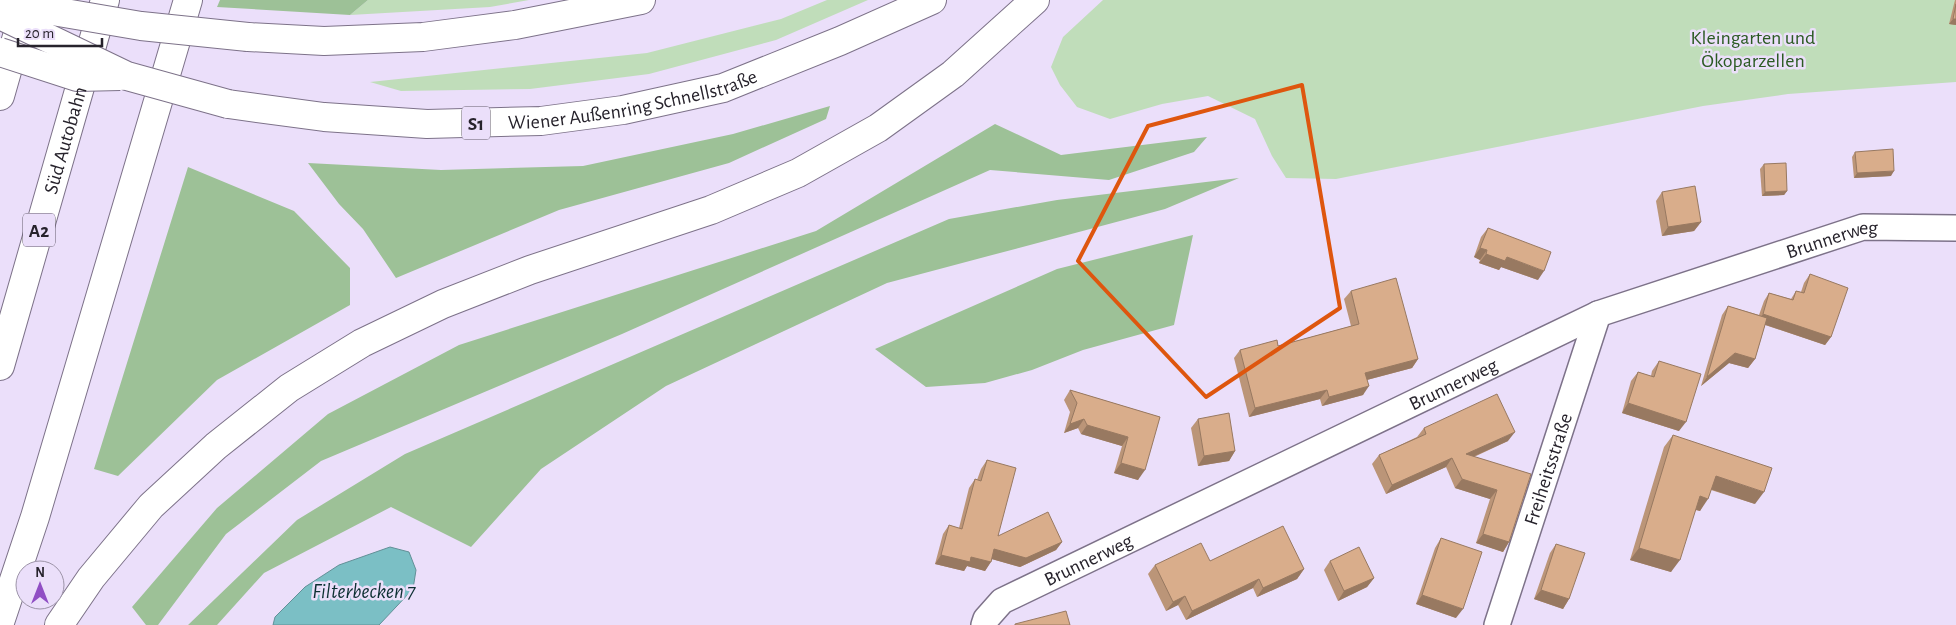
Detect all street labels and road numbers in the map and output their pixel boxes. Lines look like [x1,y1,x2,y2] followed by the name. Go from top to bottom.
[508,66,760,133] street label: Wiener Außenring Schnellstraße
[41,84,91,196] street label: Süd Autobahn
[462,106,490,140] road number: S1
[23,214,55,246] road number: A2
[1784,218,1878,263] street label: Brunnerweg
[1406,355,1501,414] street label: Brunnerweg
[1521,411,1576,528] street label: Freiheitsstraße
[1041,531,1136,590] street label: Brunnerweg

